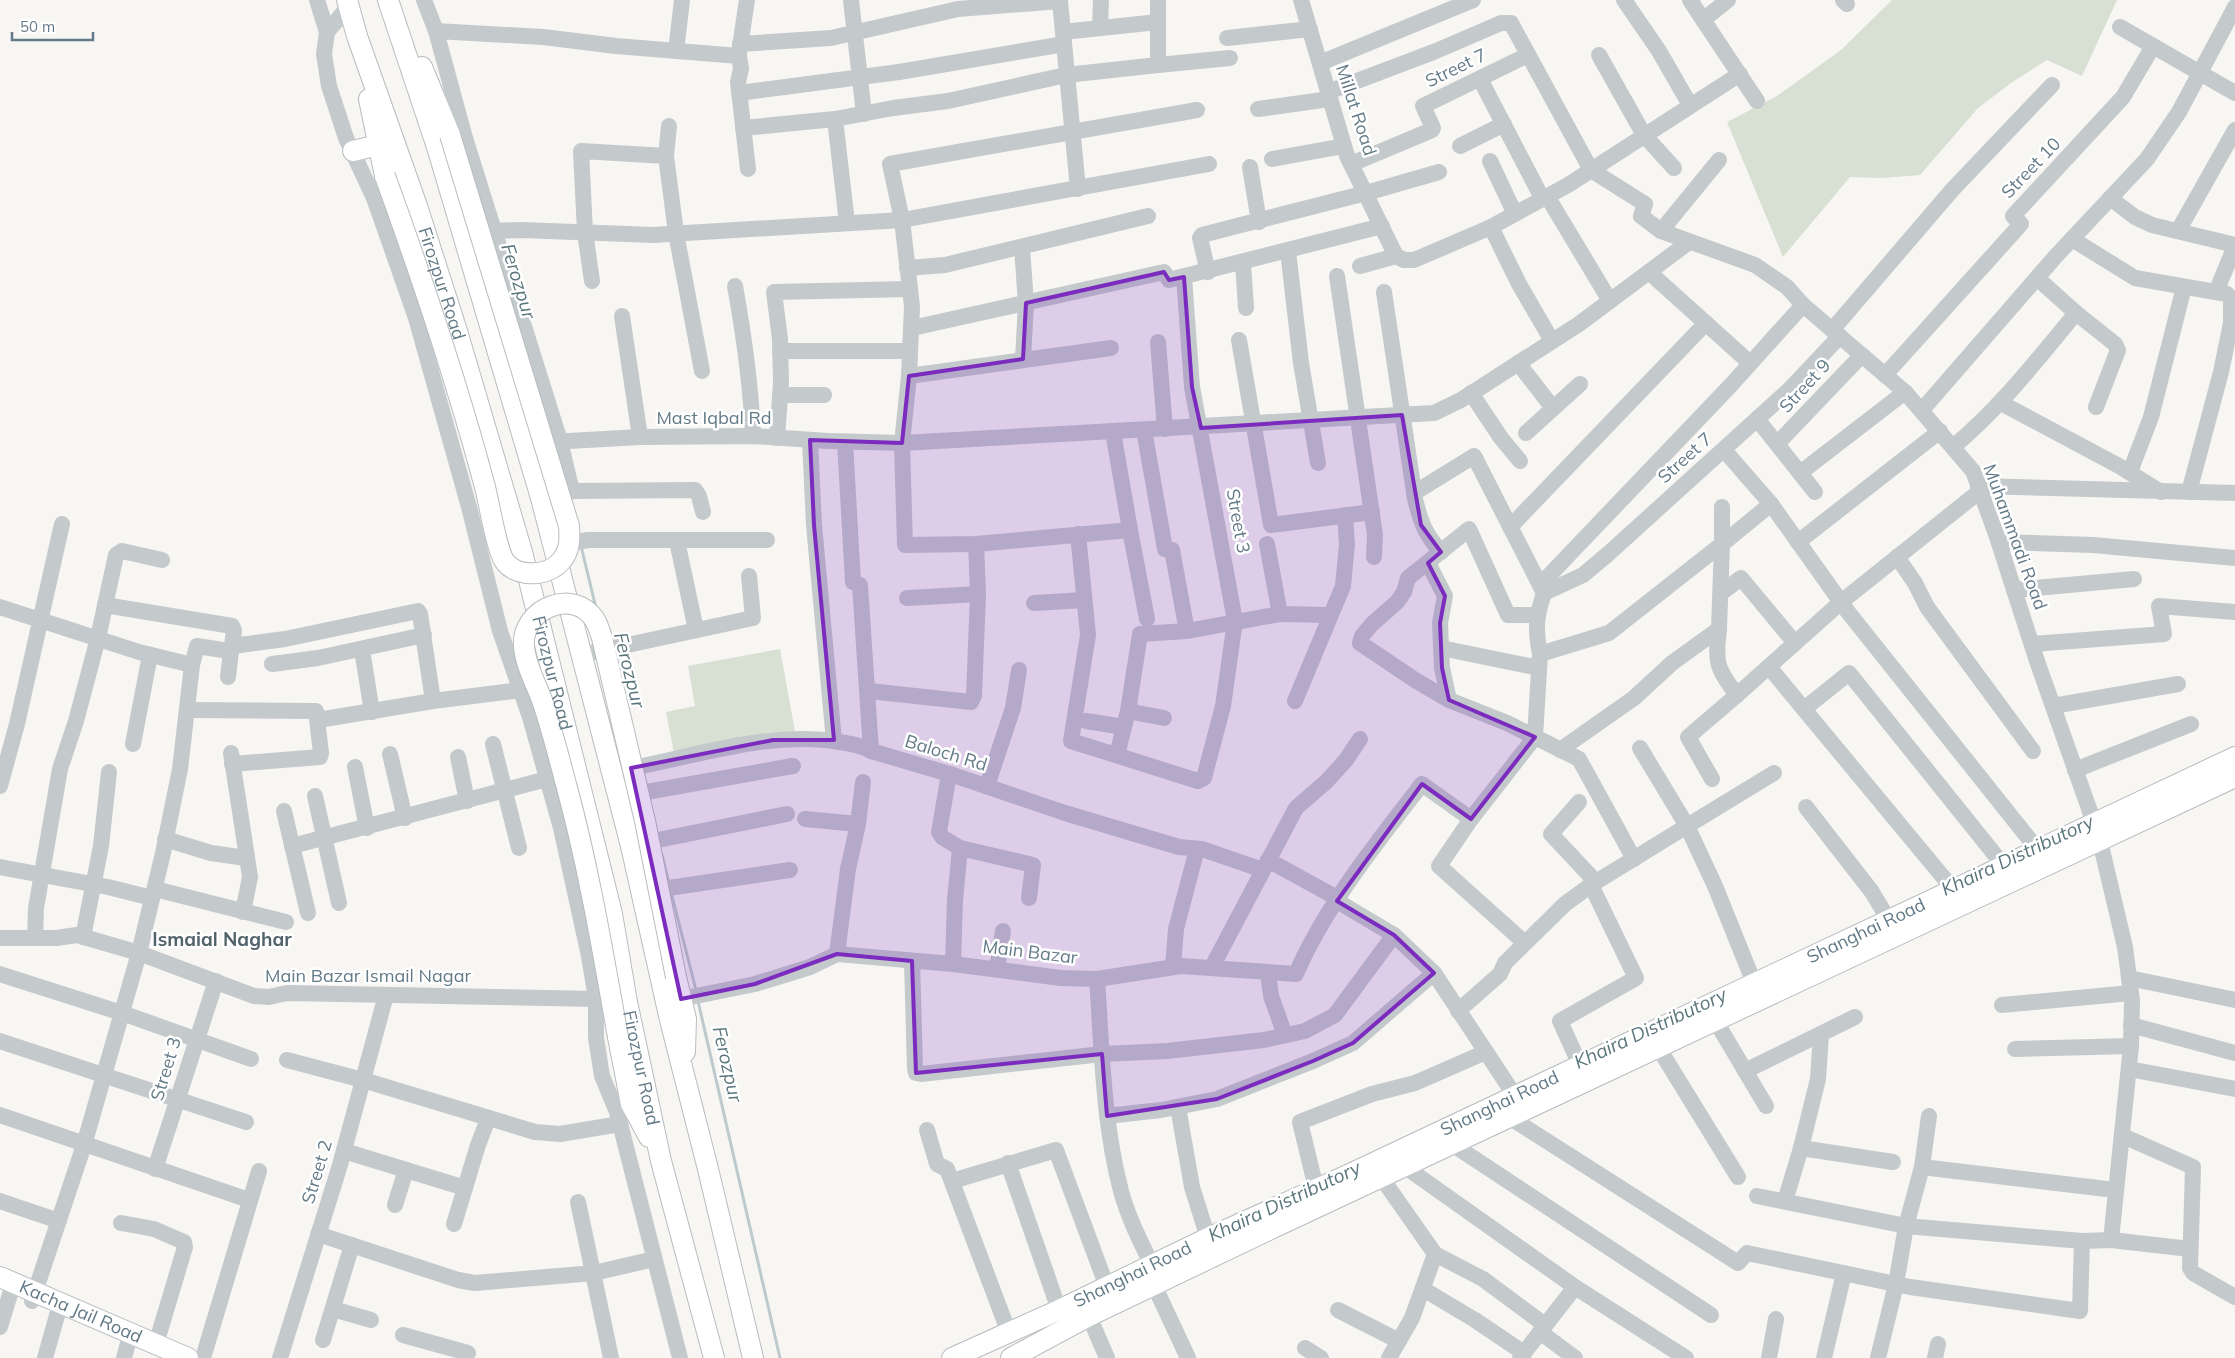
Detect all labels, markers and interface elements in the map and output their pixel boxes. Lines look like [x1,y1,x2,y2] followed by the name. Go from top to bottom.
[12,10,94,42] scale bar
[20,17,55,36] text: 50 m
[1421,43,1490,92] street label: Street 7
[1331,61,1382,158] street label: Millat Road
[1996,132,2065,203] street label: Street 10
[413,224,471,342] street label: Firozpur Road
[496,241,542,323] water label: Ferozpur
[1774,354,1835,417] street label: Street 9
[656,406,772,429] street label: Mast Iqbal Rd
[1653,427,1717,488] street label: Street 7
[1978,461,2053,613] street label: Muhammadi Road
[1221,487,1255,555] street label: Street 3
[527,613,578,732] street label: Firozpur Road
[609,630,651,711] water label: Ferozpur
[902,729,990,776] street label: Baloch Rd
[1937,809,2098,901] water label: Khaira Distributory
[1803,893,1929,968] street label: Shanghai Road
[152,927,292,951] district label: Ismaial Naghar
[981,934,1079,969] street label: Main Bazar
[265,964,471,987] street label: Main Bazar Ismail Nagar
[1570,982,1731,1074] water label: Khaira Distributory
[618,1008,665,1127] street label: Firozpur Road
[708,1024,749,1105] water label: Ferozpur
[145,1034,186,1103] street label: Street 3
[1436,1065,1563,1141] street label: Shanghai Road
[296,1137,337,1206] street label: Street 2
[1204,1155,1365,1247] water label: Khaira Distributory
[1069,1236,1195,1312] street label: Shanghai Road
[16,1275,146,1348] street label: Kacha Jail Road

